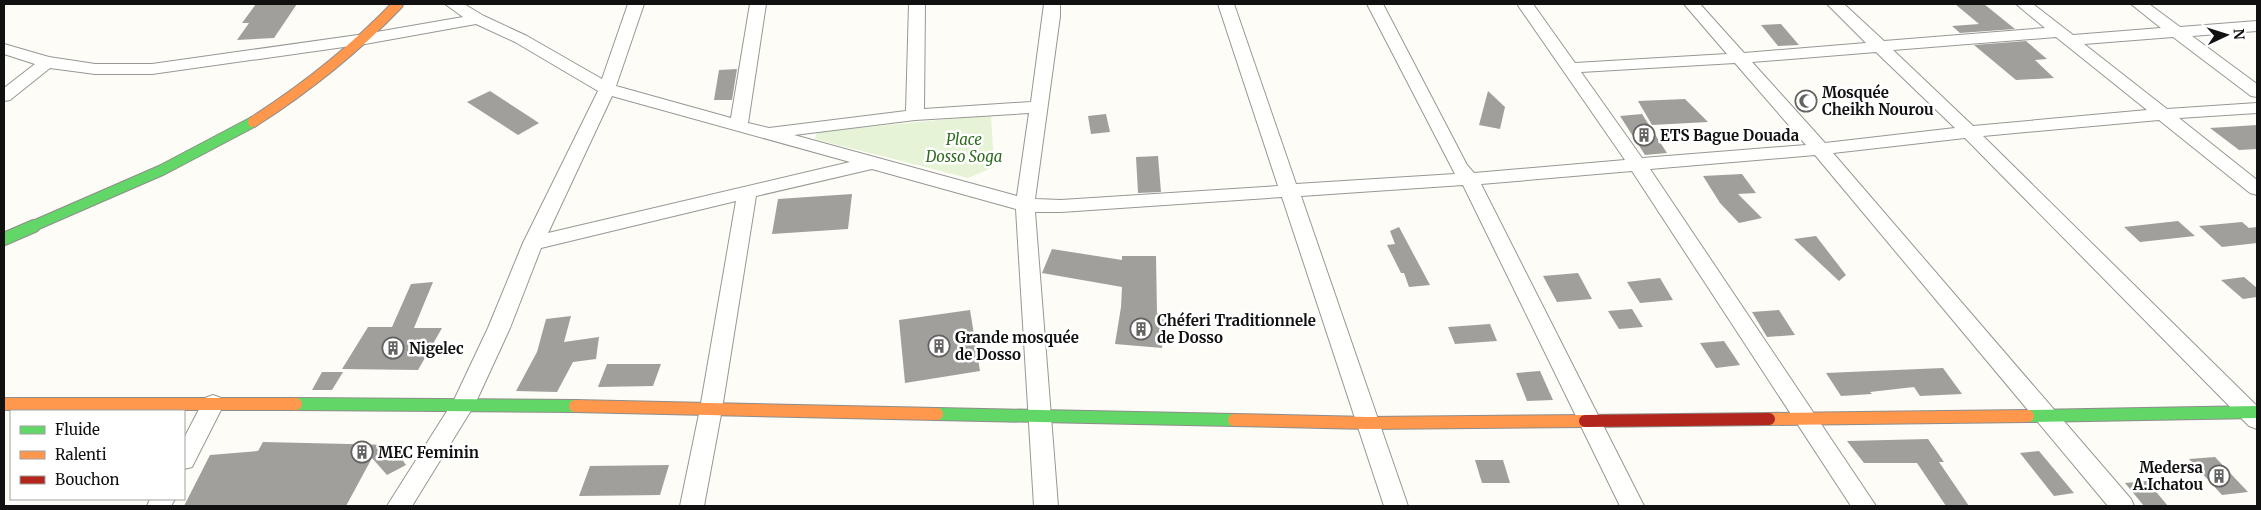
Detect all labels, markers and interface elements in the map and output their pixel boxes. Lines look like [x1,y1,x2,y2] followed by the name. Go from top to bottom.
[2201,10,2251,60] north arrow
[2230,28,2248,40] text: N
[1822,83,1934,119] place label: Mosquée Cheikh Nourou
[1794,89,1818,113] mosque icon: Mosquée Cheikh Nourou
[1632,123,1656,147] building icon: ETS Bague Douada
[1660,126,1800,145] place label: ETS Bague Douada
[925,130,1002,166] park label: Place Dosso Soga
[1157,311,1316,347] place label: Chéferi Traditionnele de Dosso
[1129,317,1153,341] building icon: Chéferi Traditionnele de Dosso
[955,328,1079,364] place label: Grande mosquée de Dosso
[927,334,951,358] building icon: Grande mosquée de Dosso
[381,336,405,360] building icon: Nigelec
[409,339,464,358] place label: Nigelec
[10,410,185,500] legend
[55,420,100,439] text: Fluide
[350,440,374,464] building icon: MEC Feminin
[378,443,479,462] place label: MEC Feminin
[55,445,107,464] text: Ralenti
[2132,458,2204,494] place label: Medersa A.Ichatou
[2207,464,2231,488] building icon: Medersa A.Ichatou
[55,470,119,489] text: Bouchon

